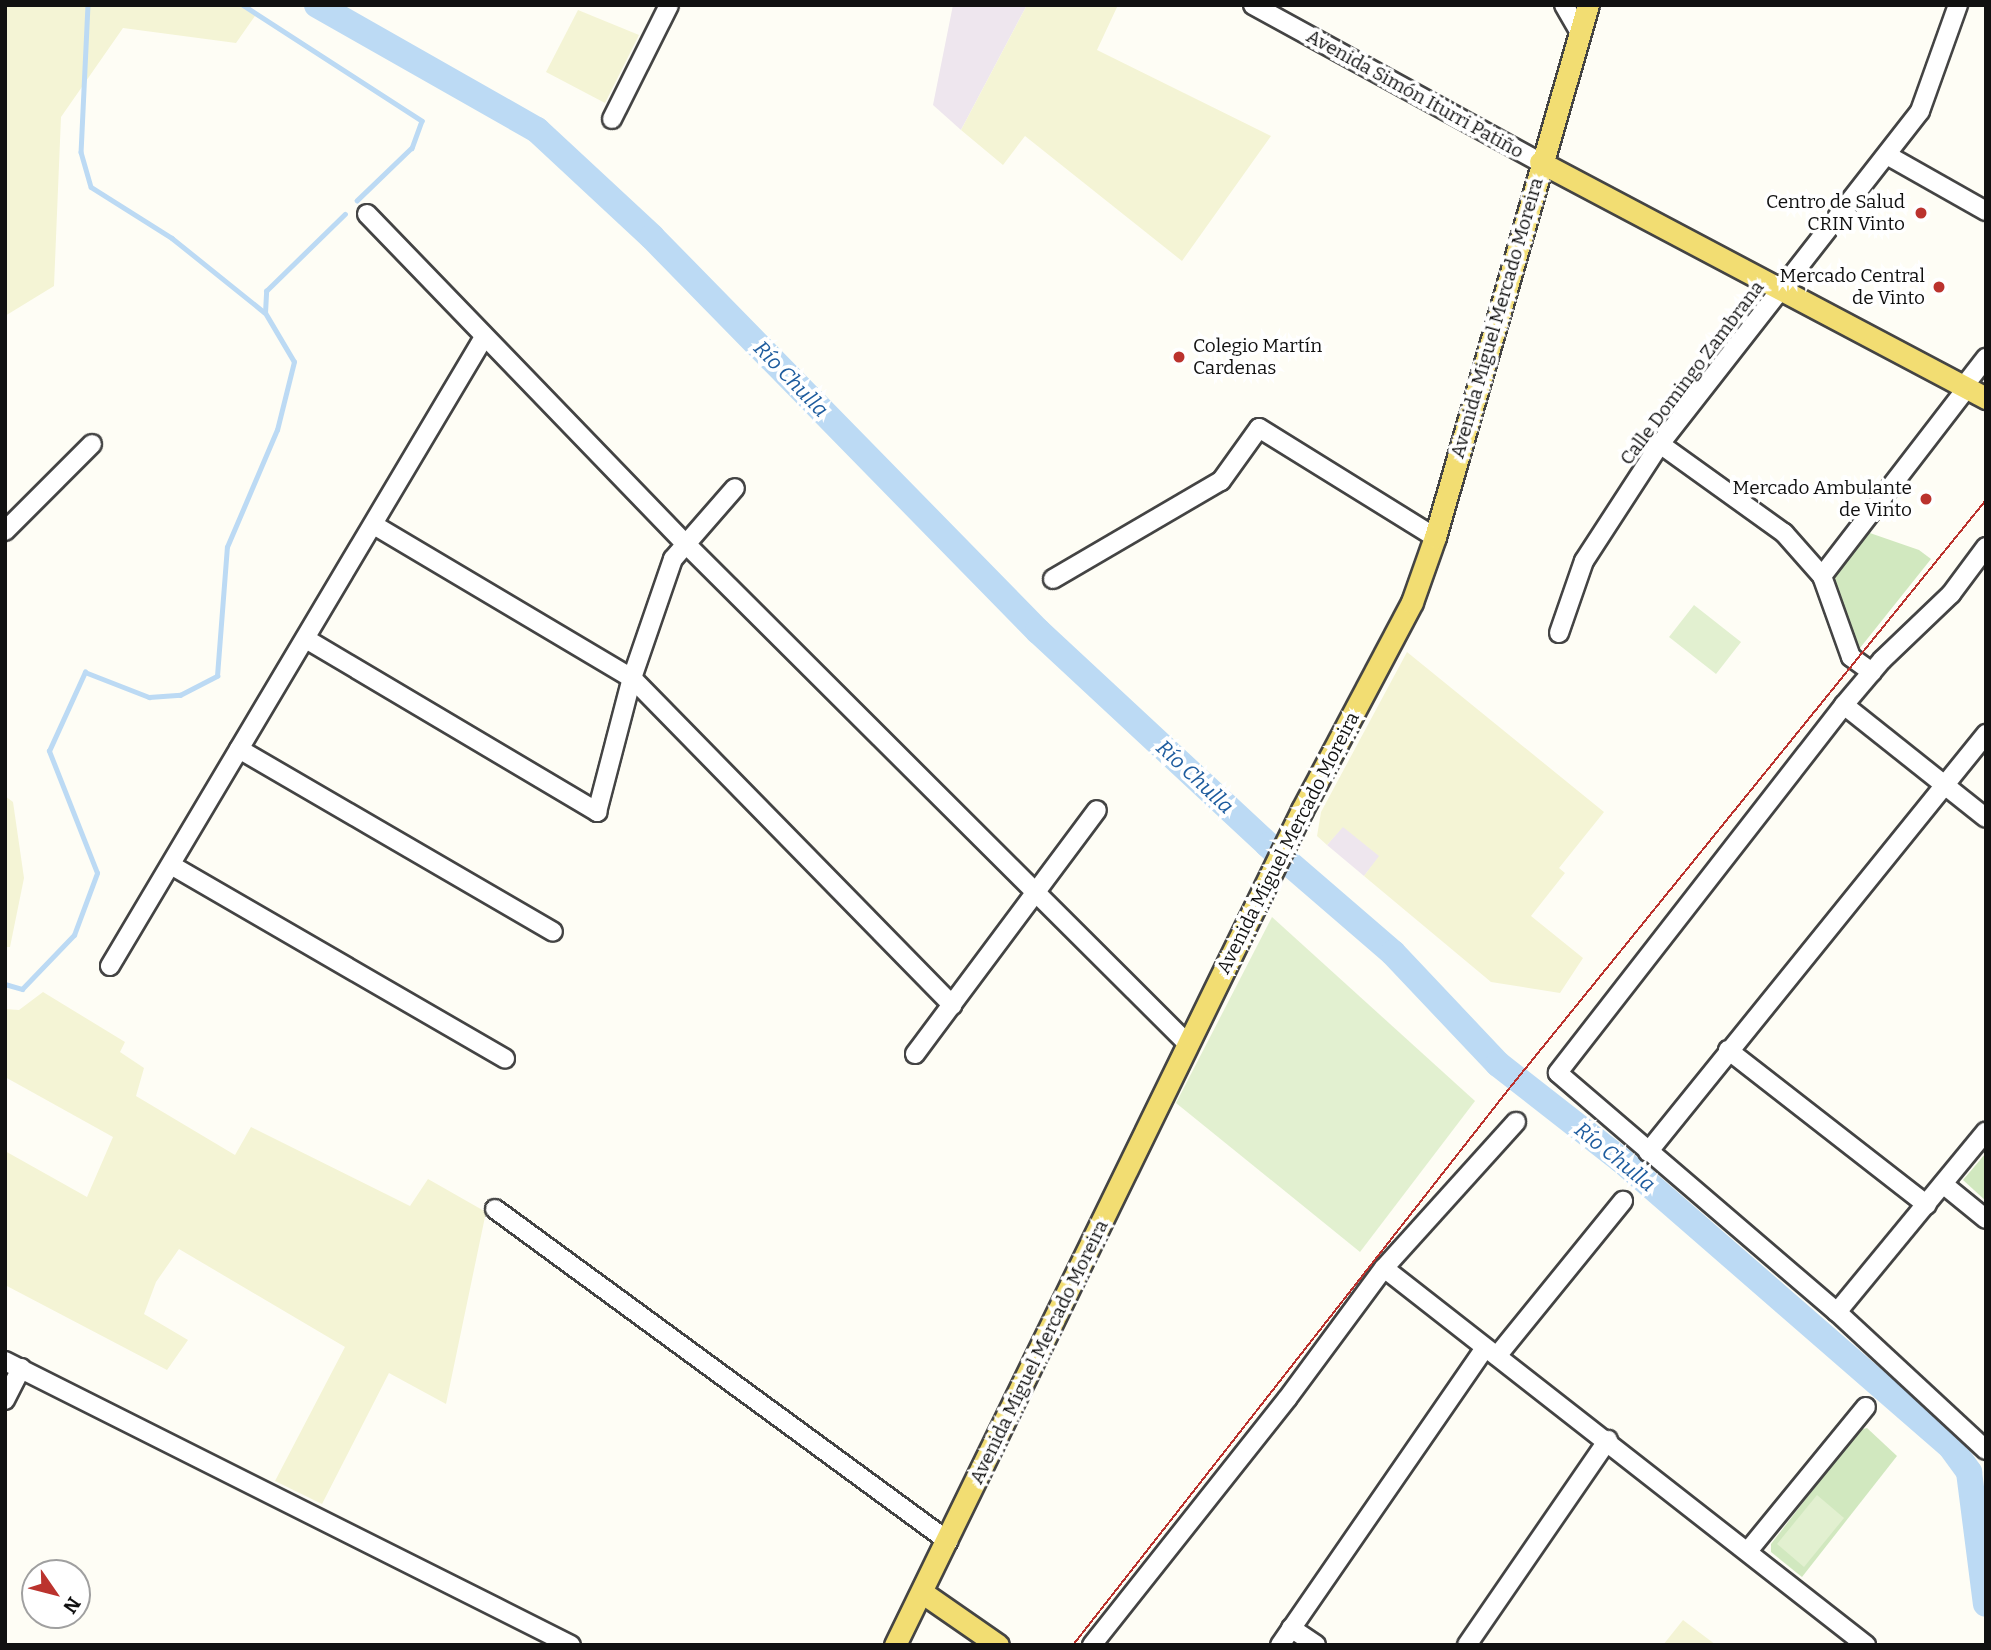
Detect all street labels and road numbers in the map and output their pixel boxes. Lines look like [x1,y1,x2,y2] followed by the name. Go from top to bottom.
[1302,25,1528,163] street label: Avenida Simón Iturri Patiño
[1446,175,1548,461] street label: Avenida Miguel Mercado Moreira
[1615,276,1769,470] street label: Calle Domingo Zambrana
[1212,708,1364,978] street label: Avenida Miguel Mercado Moreira
[965,1216,1113,1488] street label: Avenida Miguel Mercado Moreira

